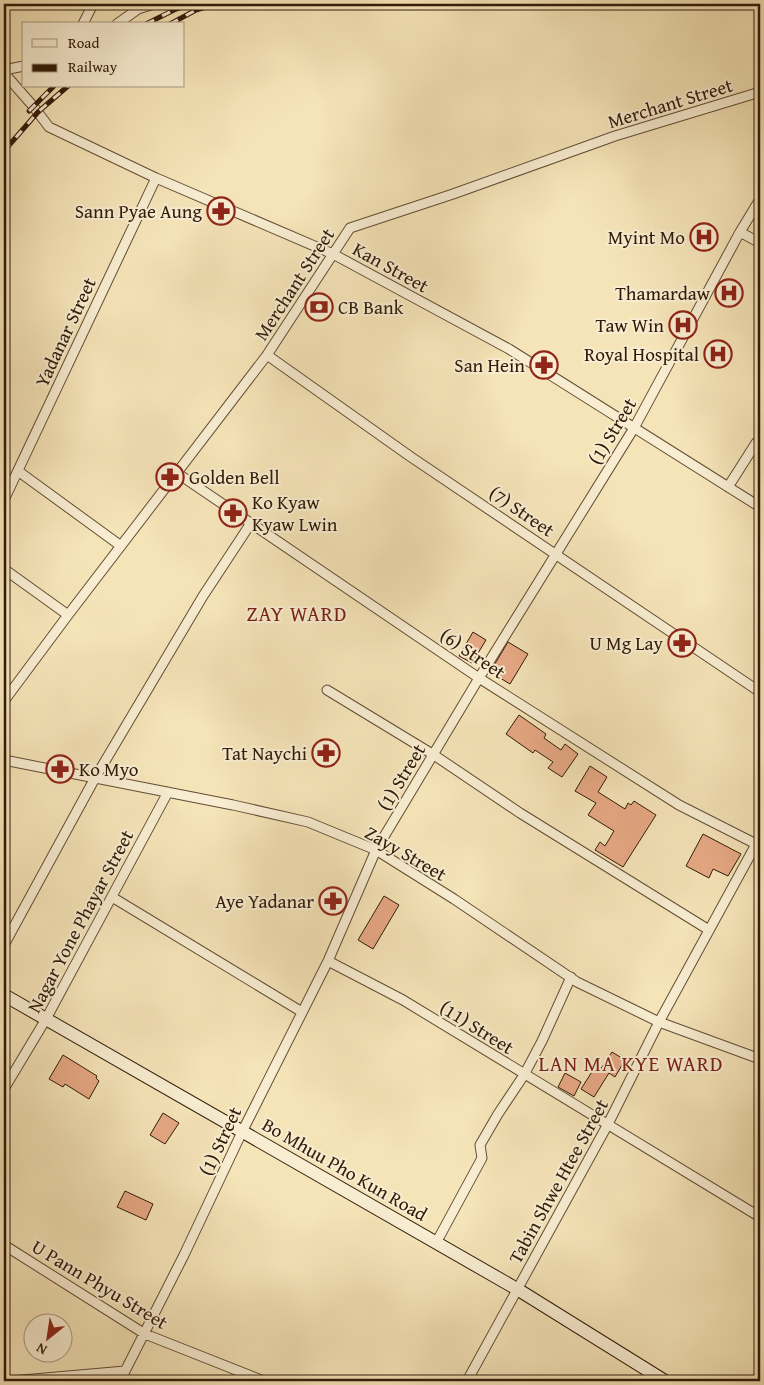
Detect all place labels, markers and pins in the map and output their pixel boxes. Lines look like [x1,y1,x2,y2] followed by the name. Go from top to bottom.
[206,196,236,226] pharmacy icon: Sann Pyae Aung
[75,197,203,225] place label: Sann Pyae Aung
[689,222,719,252] hospital icon: Myint Mo
[608,223,685,251] place label: Myint Mo
[714,278,744,308] hospital icon: Thamardaw
[615,279,710,307] place label: Thamardaw
[304,292,334,322] bank icon: CB Bank
[338,293,404,321] place label: CB Bank
[668,310,698,340] hospital icon: Taw Win
[596,311,664,339] place label: Taw Win
[703,339,733,369] hospital icon: Royal Hospital
[584,340,699,368] place label: Royal Hospital
[529,350,559,380] pharmacy icon: San Hein
[454,351,525,379] place label: San Hein
[155,462,185,492] pharmacy icon: Golden Bell
[189,463,280,491] place label: Golden Bell
[252,488,338,538] place label: Ko Kyaw Kyaw Lwin
[218,498,248,528] pharmacy icon: Ko Kyaw Kyaw Lwin
[667,628,697,658] pharmacy icon: U Mg Lay
[589,629,664,657] place label: U Mg Lay
[311,738,341,768] pharmacy icon: Tat Naychi
[222,739,307,767] place label: Tat Naychi
[45,754,75,784] pharmacy icon: Ko Myo
[79,755,138,783] place label: Ko Myo
[318,886,348,916] pharmacy icon: Aye Yadanar
[215,887,314,915] place label: Aye Yadanar

